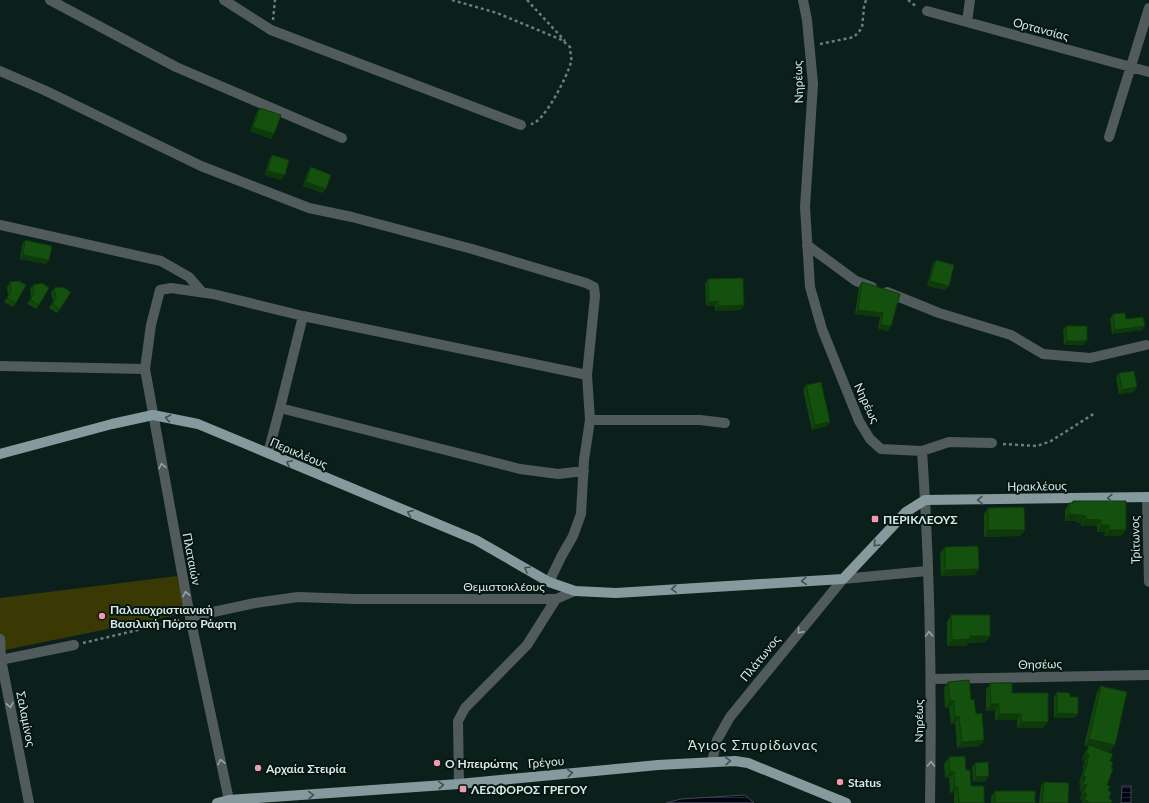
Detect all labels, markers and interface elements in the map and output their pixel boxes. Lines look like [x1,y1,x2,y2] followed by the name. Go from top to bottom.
[1011,14,1071,44] street label: Ορτανσίας
[790,60,806,104] street label: Νηρέως
[851,380,883,426] street label: Νηρέως
[165,415,171,423] one-way arrow
[268,434,330,472] street label: Περικλέους
[286,460,293,468] one-way arrow
[158,463,167,469] one-way arrow
[1007,478,1067,494] street label: Ηρακλέους
[1107,494,1113,502] one-way arrow
[977,495,983,504] one-way arrow
[406,509,413,517] one-way arrow
[883,512,958,527] place label: ΠΕΡΙΚΛΕΟΥΣ
[870,514,880,524] marker: ΠΕΡΙΚΛΕΟΥΣ
[1127,515,1143,564] street label: Τρίτωνος
[180,531,204,587] street label: Πλαταιών
[873,539,880,547] one-way arrow
[523,567,531,574] one-way arrow
[801,577,807,586] one-way arrow
[463,579,545,594] street label: Θεμιστοκλέους
[671,585,677,593] one-way arrow
[182,591,190,597] one-way arrow
[110,602,236,631] place label: Παλαιοχριστιανική Βασιλική Πόρτο Ράφτη
[97,611,107,621] marker: Παλαιοχριστιανική Βασιλική Πόρτο Ράφτη
[797,626,804,633] one-way arrow
[737,631,783,684] street label: Πλάτωνος
[925,631,934,637] one-way arrow
[1018,656,1062,672] street label: Θησέως
[13,690,39,748] street label: Σαλαμίνος
[911,699,926,742] street label: Νηρέως
[5,702,14,708] one-way arrow
[688,736,818,753] district label: Άγιος Σπυρίδωνας
[527,753,565,771] street label: Γρέγου
[445,756,518,771] place label: Ο Ηπειρώτης
[725,757,731,765] one-way arrow
[432,758,442,768] marker: Ο Ηπειρώτης
[218,759,226,765] one-way arrow
[265,761,347,776] place label: Αρχαία Στειρία
[926,761,935,767] one-way arrow
[253,763,263,773] marker: Αρχαία Στειρία
[567,769,573,778] one-way arrow
[848,775,881,790] place label: Status
[835,777,845,787] marker: Status
[438,781,444,790] one-way arrow
[470,782,587,797] place label: ΛΕΩΦΟΡΟΣ ΓΡΕΓΟΥ
[458,784,468,794] marker: ΛΕΩΦΟΡΟΣ ΓΡΕΓΟΥ
[308,790,314,799] one-way arrow

